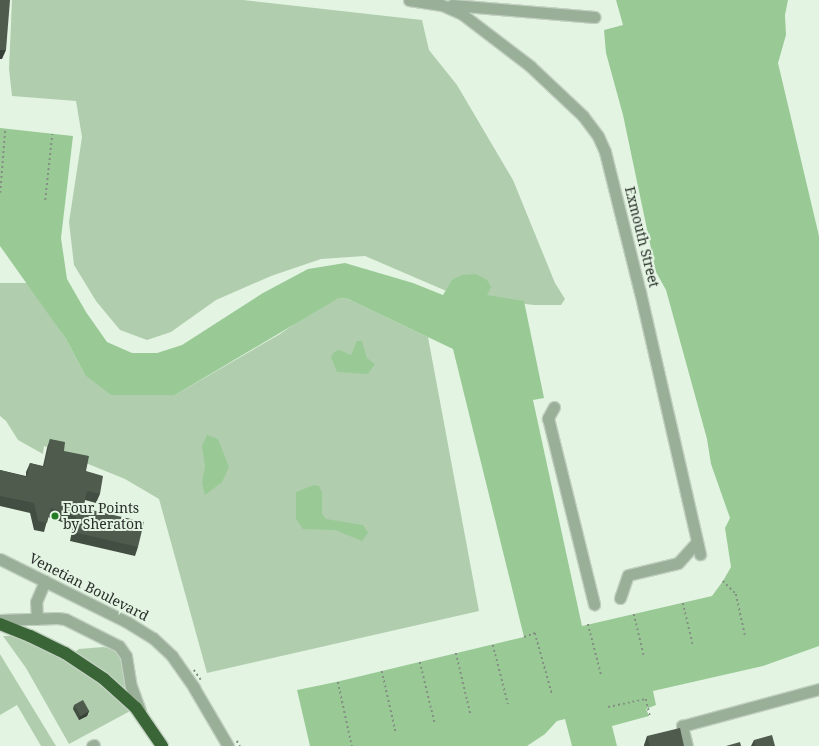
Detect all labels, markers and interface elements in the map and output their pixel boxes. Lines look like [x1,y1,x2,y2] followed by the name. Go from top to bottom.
[621,185,663,289] street label: Exmouth Street
[63,500,143,532] place label: Four Points by Sheraton
[50,511,60,521] marker: Four Points by Sheraton
[27,550,151,624] street label: Venetian Boulevard

